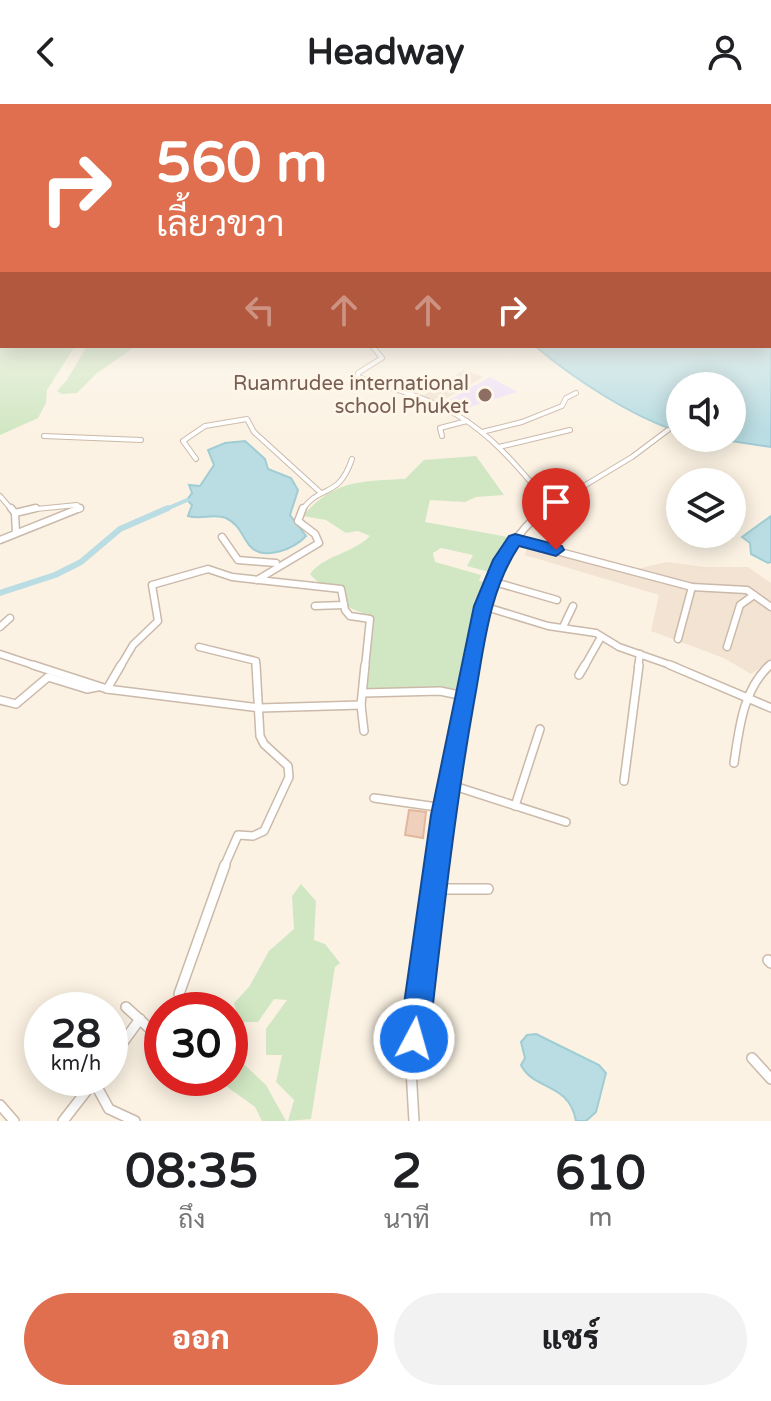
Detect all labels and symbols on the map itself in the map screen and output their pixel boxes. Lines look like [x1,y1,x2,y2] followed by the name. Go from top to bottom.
[233,372,469,419] place label: Ruamrudee international school Phuket
[476,386,494,404] marker: Ruamrudee international school Phuket
[522,468,590,550] pin
[144,992,248,1096] speed limit sign: 30
[372,997,456,1081] position arrow

